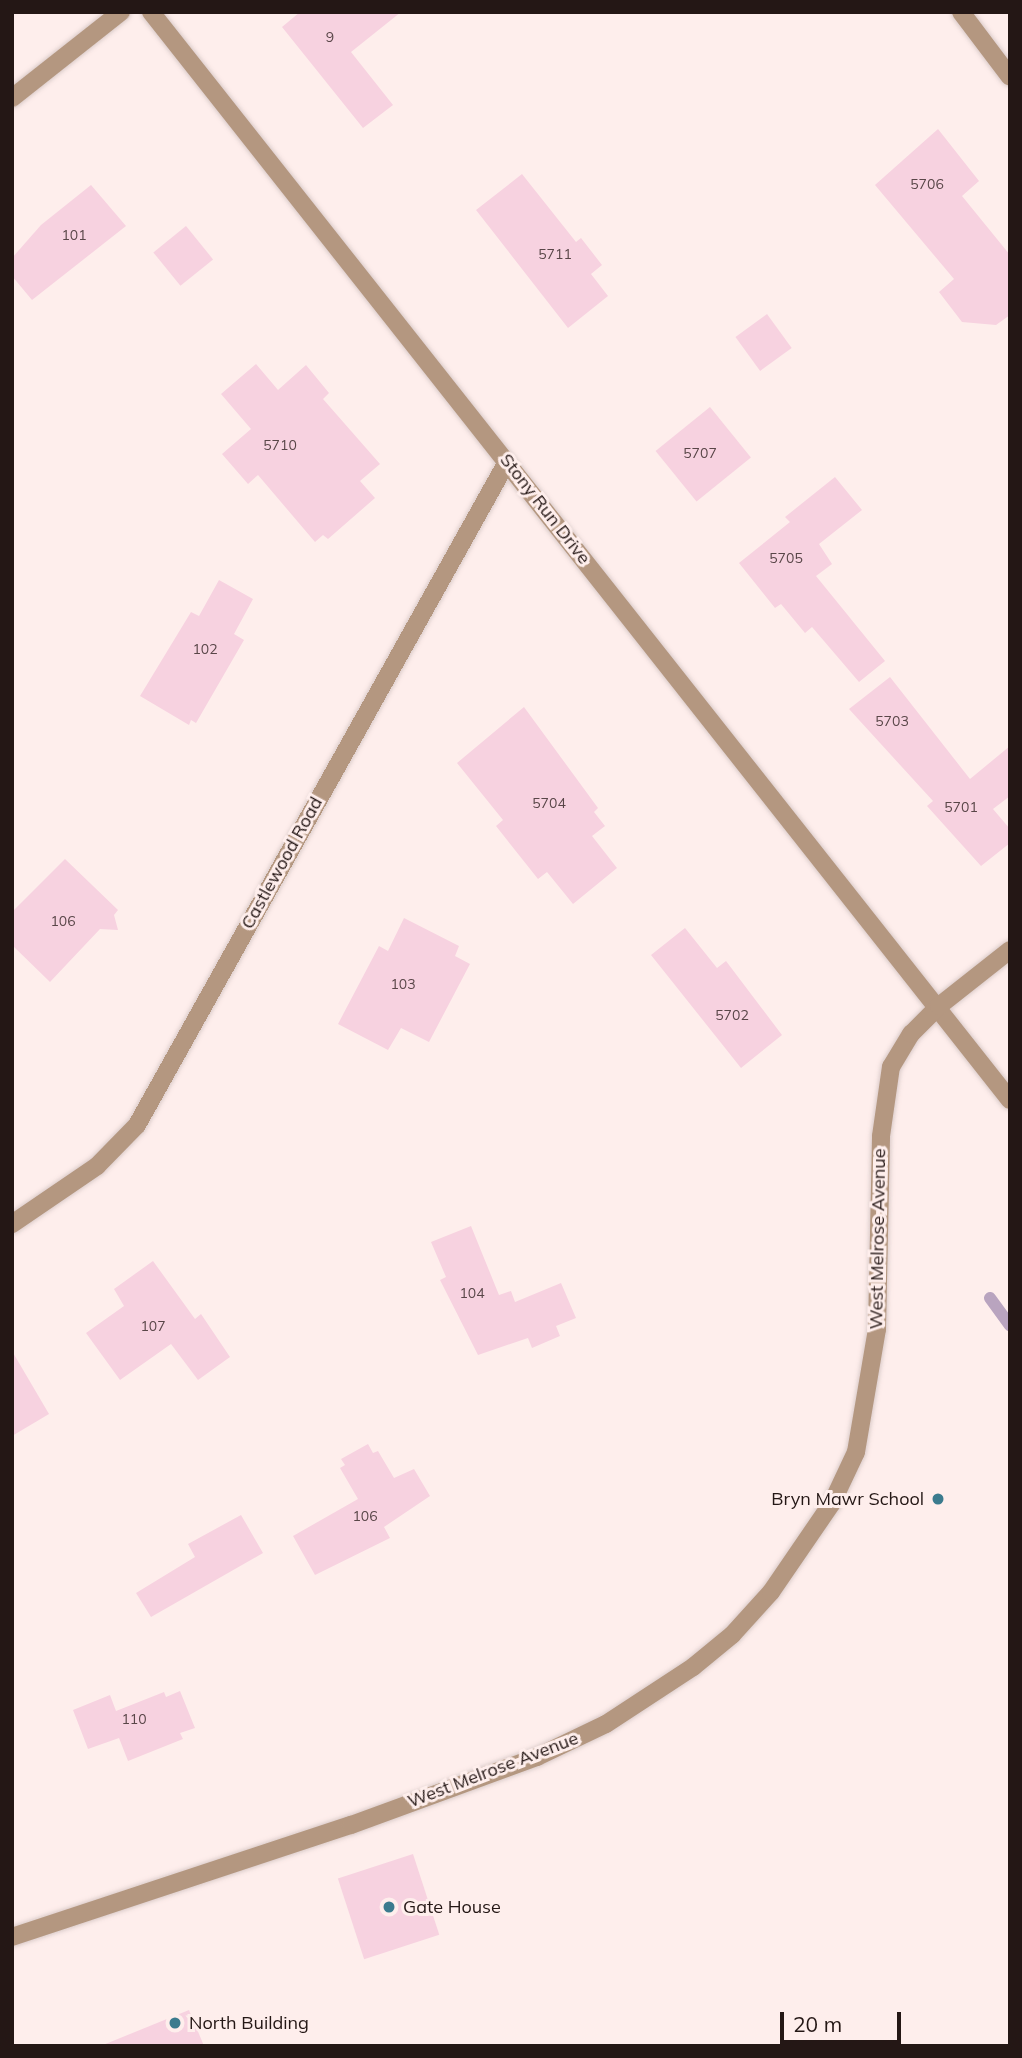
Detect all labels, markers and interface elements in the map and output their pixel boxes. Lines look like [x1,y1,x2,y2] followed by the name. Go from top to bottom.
[326,29,334,45] house number: 9
[910,176,944,192] house number: 5706
[61,227,87,243] house number: 101
[538,246,572,262] house number: 5711
[263,437,297,453] house number: 5710
[683,445,717,461] house number: 5707
[495,450,595,568] street label: Stony Run Drive
[769,550,803,566] house number: 5705
[192,641,218,657] house number: 102
[875,713,909,729] house number: 5703
[237,793,327,933] street label: Castlewood Road
[532,795,566,811] house number: 5704
[944,799,978,815] house number: 5701
[50,913,76,929] house number: 106
[390,976,416,992] house number: 103
[715,1007,749,1023] house number: 5702
[866,1148,890,1330] street label: West Melrose Avenue
[459,1285,485,1301] house number: 104
[140,1318,166,1334] house number: 107
[771,1488,924,1510] place label: Bryn Mawr School
[930,1491,946,1507] marker: Bryn Mawr School
[352,1508,378,1524] house number: 106
[121,1711,147,1727] house number: 110
[405,1727,581,1813] street label: West Melrose Avenue
[403,1896,501,1918] place label: Gate House
[381,1899,397,1915] marker: Gate House
[784,1998,905,2042] scale bar
[793,2011,842,2037] text: 20 m
[189,2012,309,2034] place label: North Building
[167,2015,183,2031] marker: North Building

